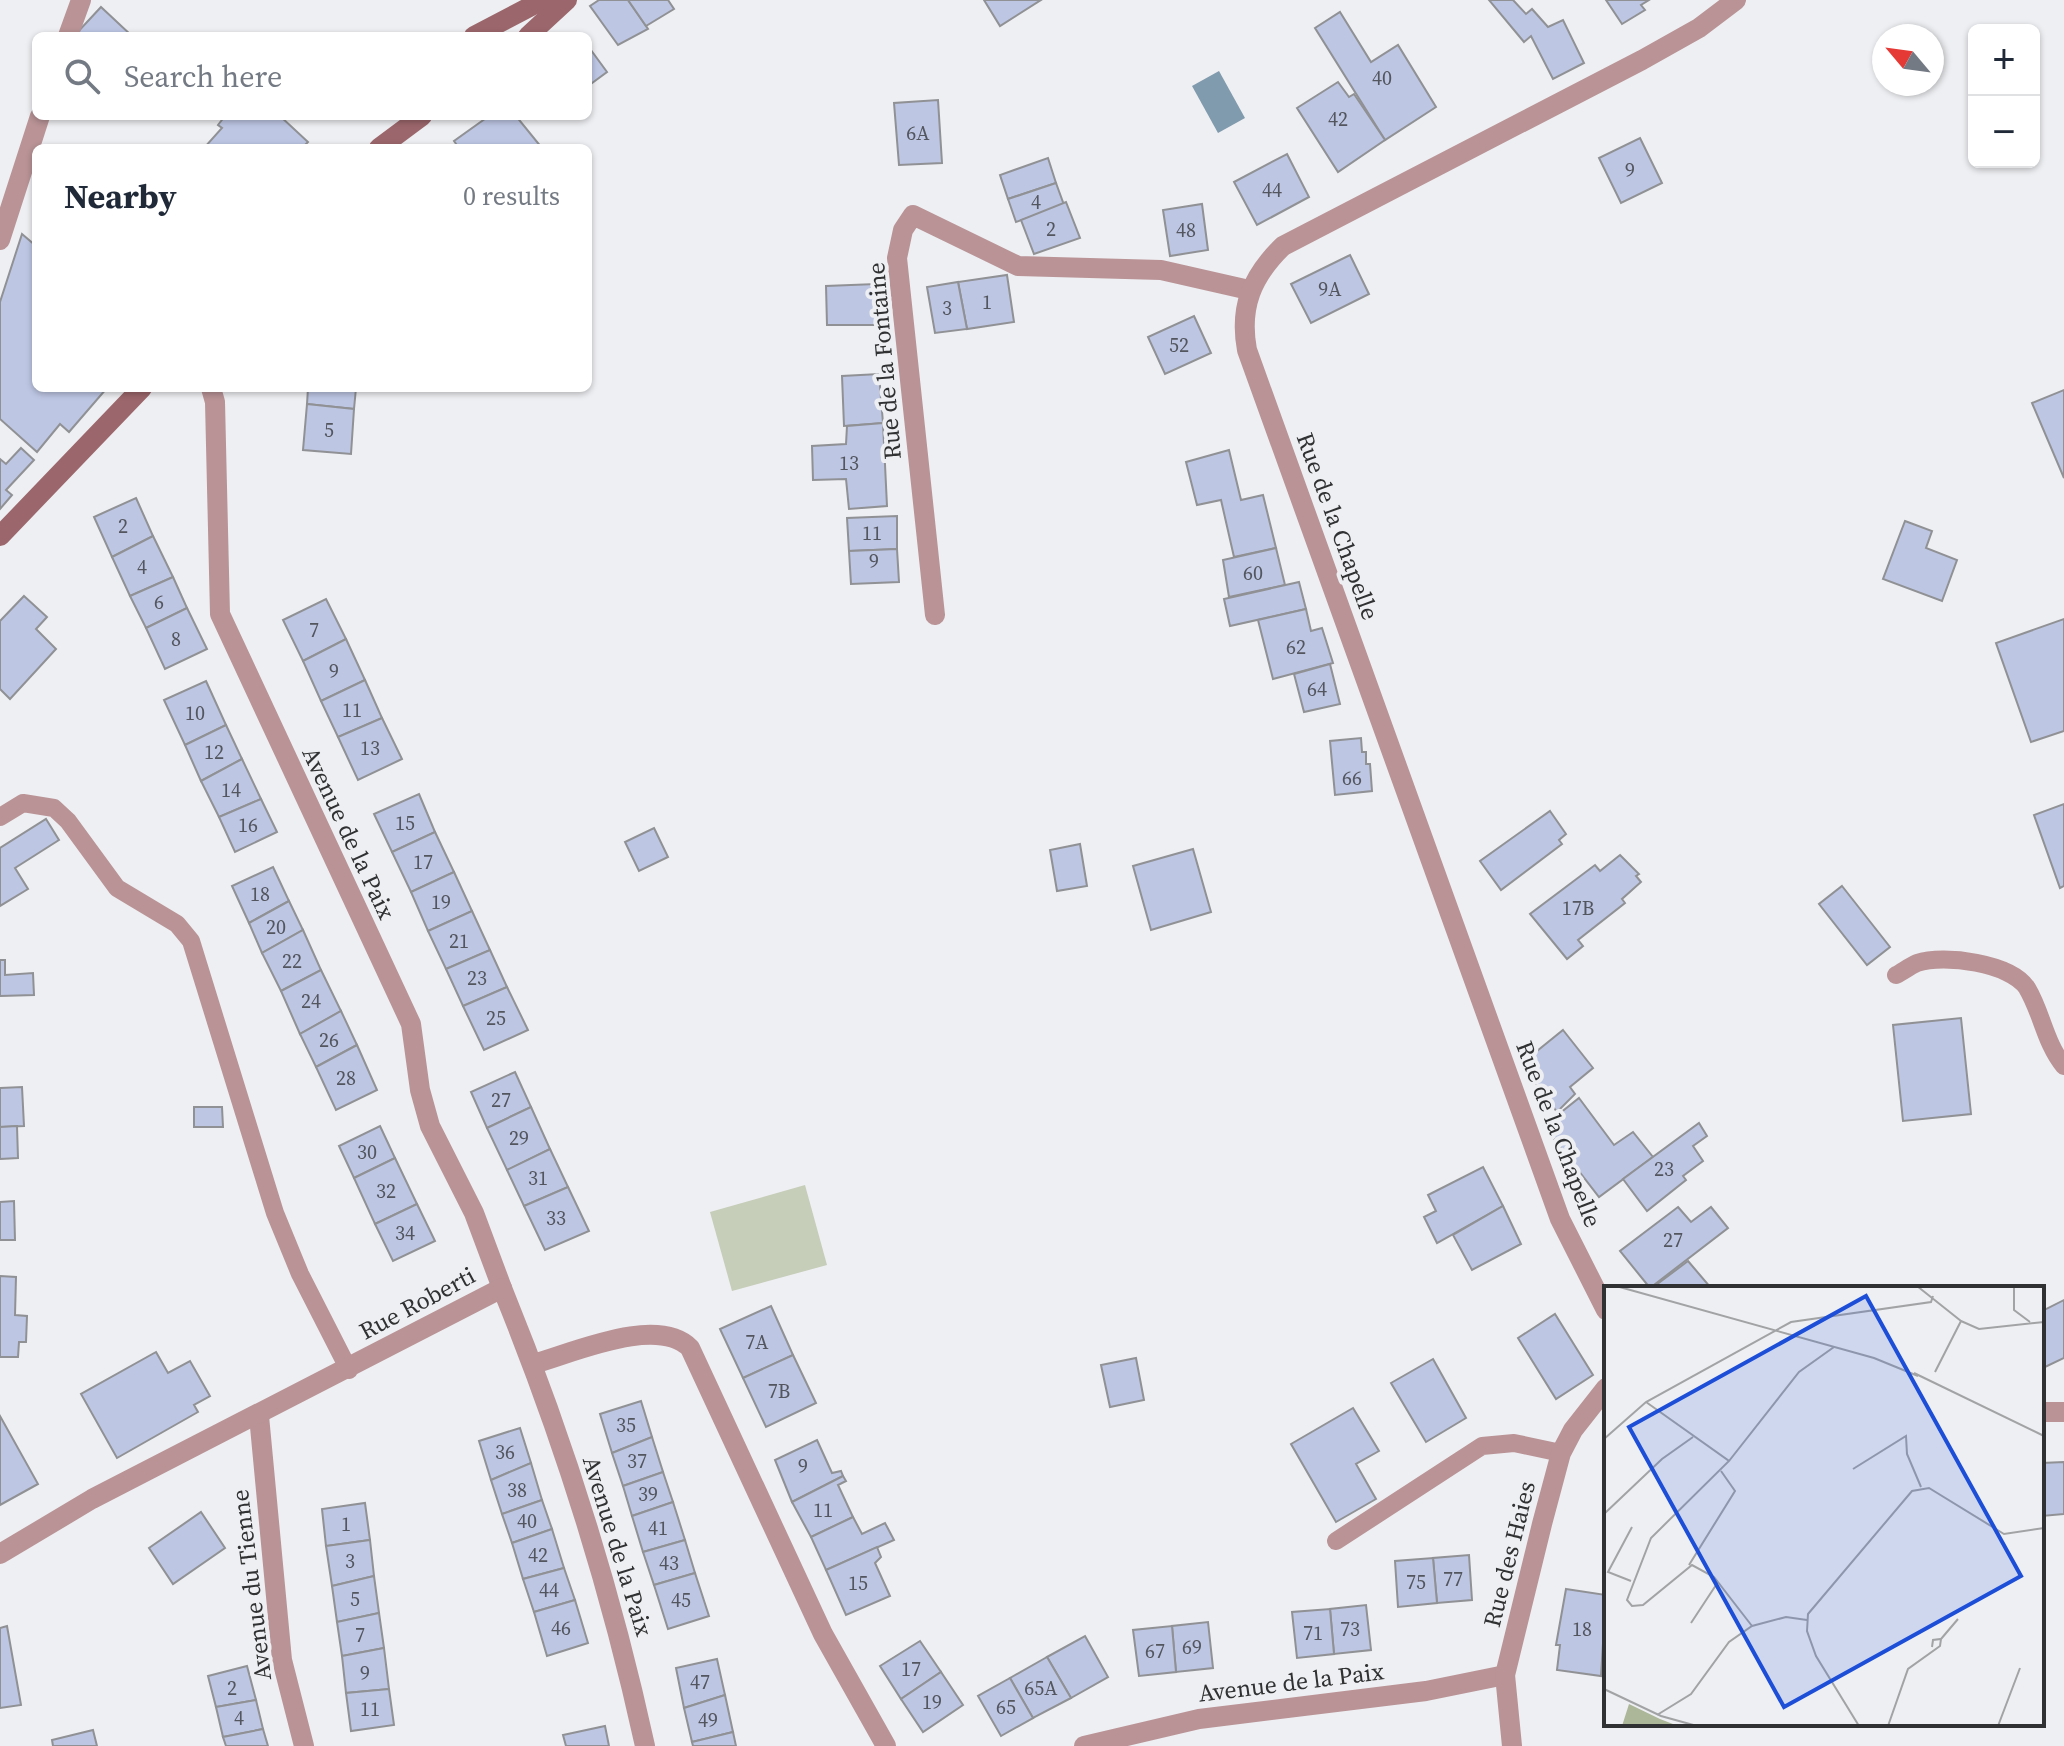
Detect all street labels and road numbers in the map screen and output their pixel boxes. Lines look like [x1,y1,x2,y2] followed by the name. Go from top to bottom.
[859,261,909,461] street label: Rue de la Fontaine
[1289,428,1387,624] street label: Rue de la Chapelle
[295,741,404,925] street label: Avenue de la Paix
[1508,1036,1610,1232] street label: Rue de la Chapelle
[353,1259,481,1347] street label: Rue Roberti
[575,1452,661,1640] street label: Avenue de la Paix
[1475,1478,1543,1630] street label: Rue des Haies
[223,1488,279,1682] street label: Avenue du Tienne
[1196,1654,1386,1710] street label: Avenue de la Paix

